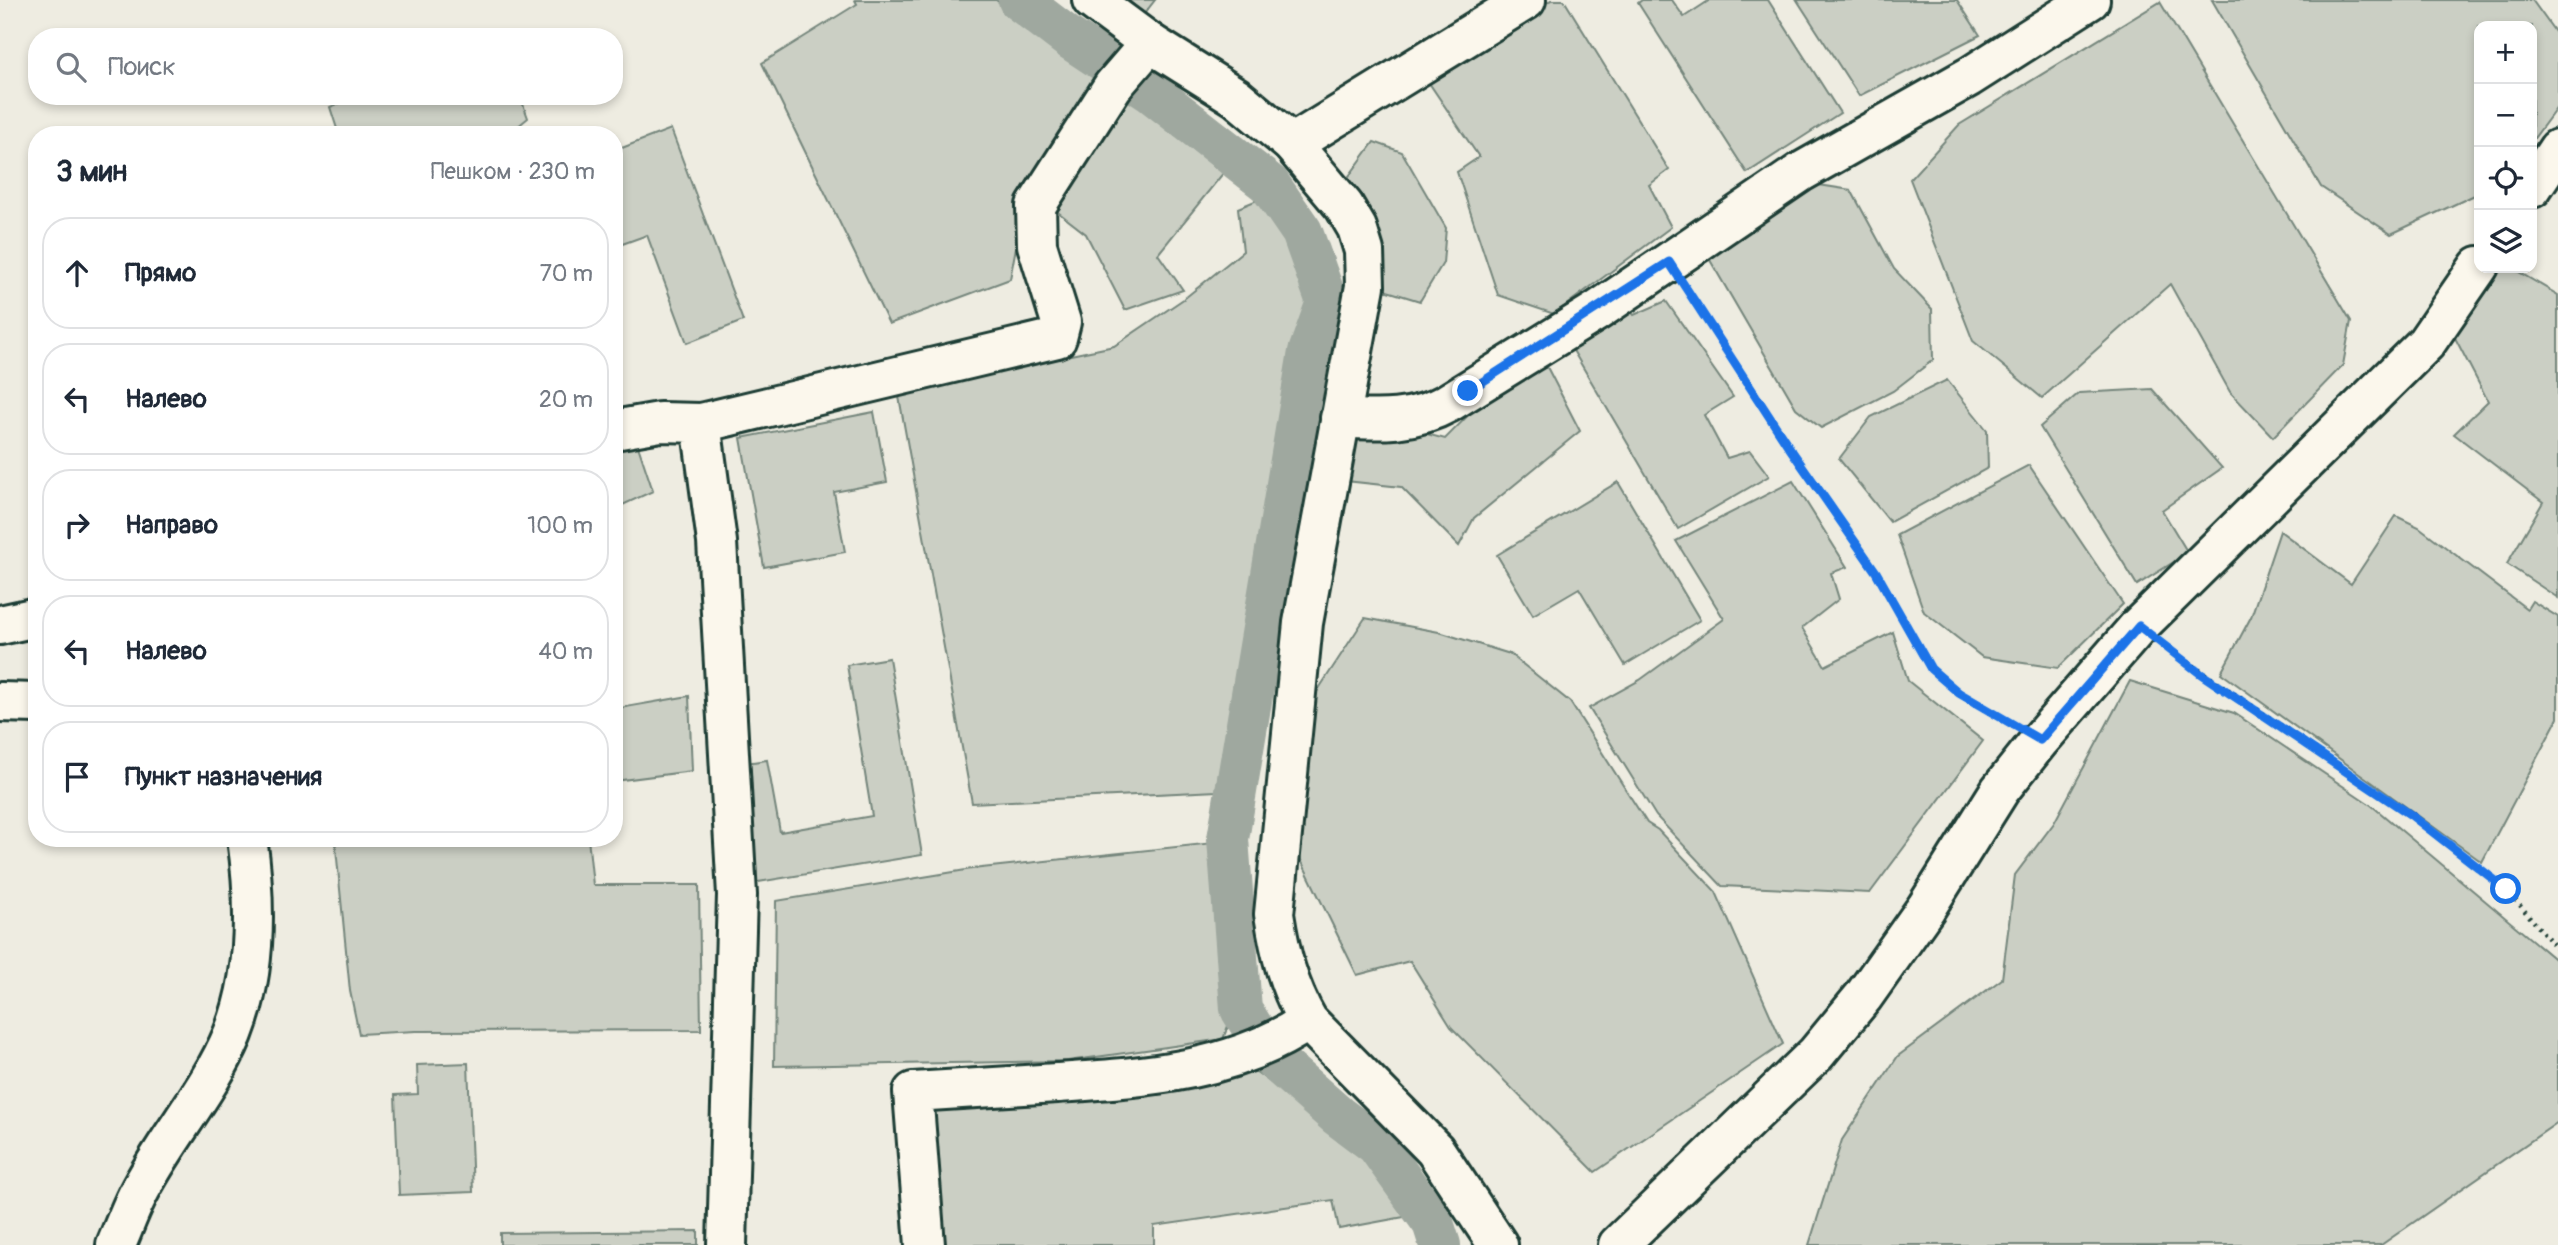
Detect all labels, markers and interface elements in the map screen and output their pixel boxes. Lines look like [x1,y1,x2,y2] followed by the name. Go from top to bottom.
[2474,21,2537,273] map controls
[2474,21,2537,84] button: +
[28,28,623,105] search box
[52,48,90,86] icon: search
[108,51,176,83] text: Поиск
[2474,84,2537,147] button: −
[2474,147,2537,210] button: locate
[56,153,127,190] text: 3 мин
[431,157,595,186] text: Пешком · 230 m
[2474,210,2537,273] button: layers
[58,254,96,292] icon: ahead
[125,257,196,289] text: Прямо
[540,259,593,288] text: 70 m
[1452,375,1483,406] route end
[58,380,96,418] icon: left
[125,383,207,415] text: Налево
[539,385,593,414] text: 20 m
[58,506,96,544] icon: right
[125,509,218,541] text: Направо
[527,511,593,540] text: 100 m
[58,632,96,670] icon: left
[125,635,207,667] text: Налево
[539,637,593,666] text: 40 m
[58,758,96,796] icon: arrive
[125,761,322,793] text: Пункт назначения
[2490,873,2521,904] route start

